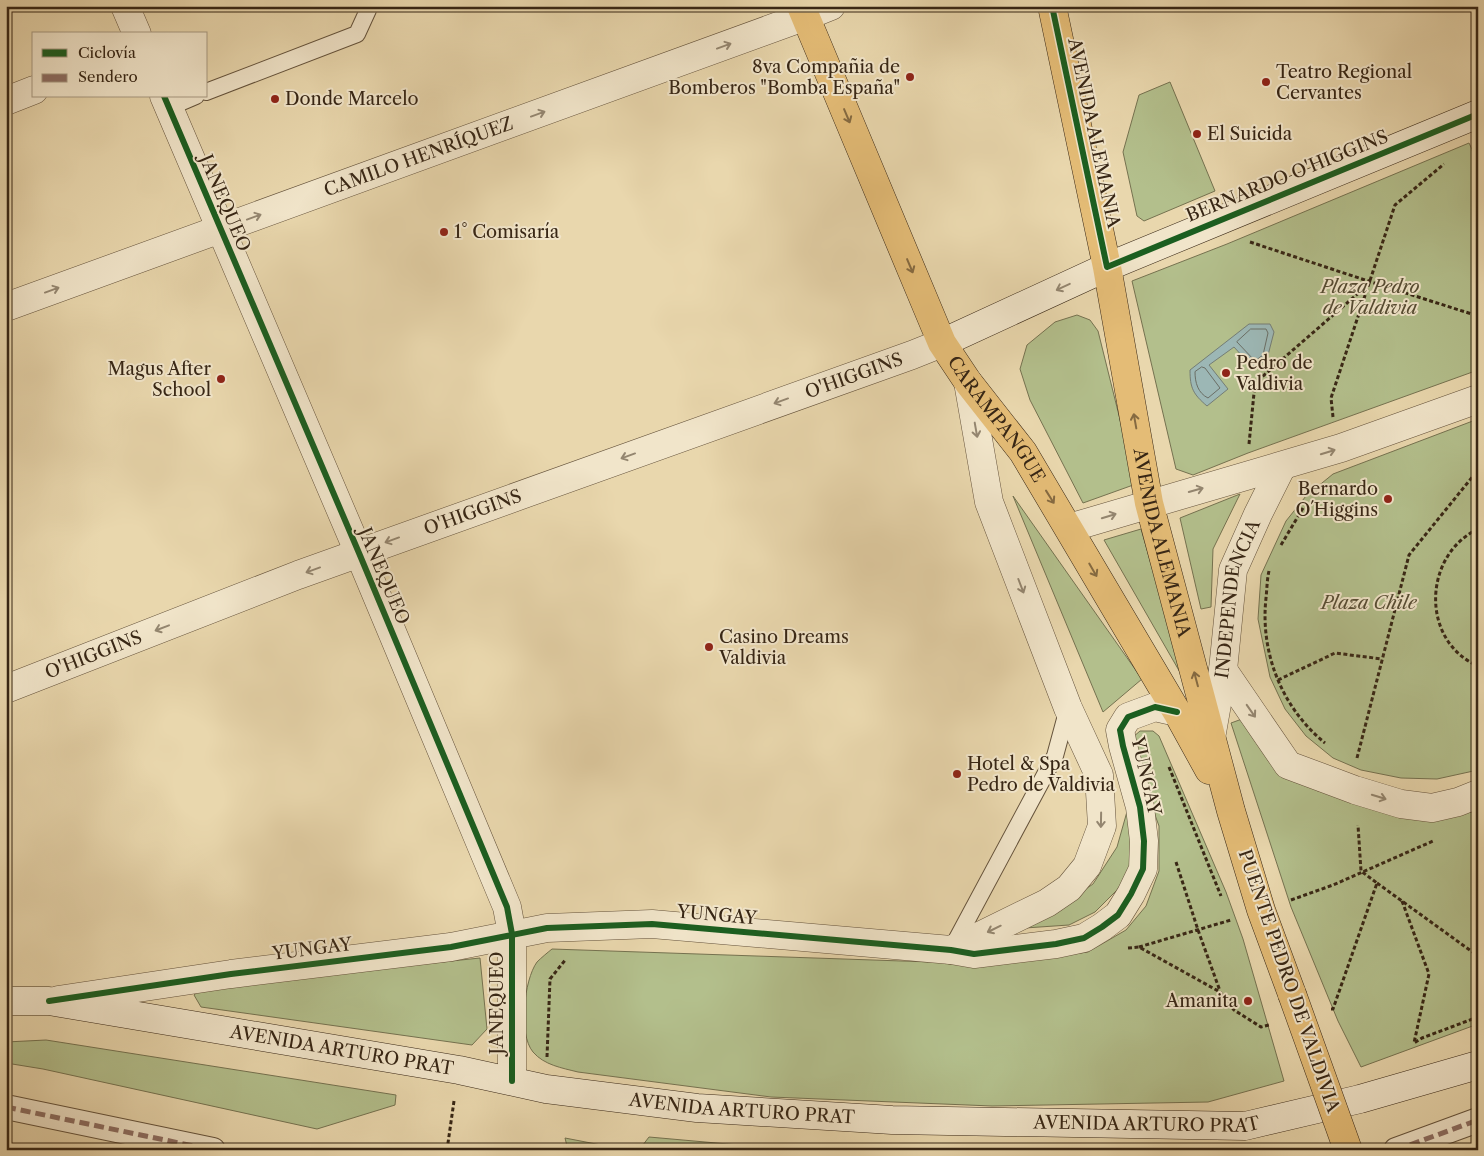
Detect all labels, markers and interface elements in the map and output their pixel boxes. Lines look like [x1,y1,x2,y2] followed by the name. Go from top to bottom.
[32,32,208,98] legend
[1063,35,1125,231] street label: AVENIDA ALEMANIA
[716,41,731,50] one-way arrow
[78,43,136,62] text: Ciclovía
[668,56,900,99] place label: 8va Compañia de Bomberos "Bomba España"
[1276,61,1412,104] place label: Teatro Regional Cervantes
[78,67,138,86] text: Sendero
[904,71,916,83] marker: 8va Compañia de Bomberos "Bomba España"
[1260,76,1272,88] marker: Teatro Regional Cervantes
[285,88,419,110] place label: Donde Marcelo
[269,93,281,105] marker: Donde Marcelo
[843,108,853,123] one-way arrow
[530,109,546,118] one-way arrow
[321,112,516,201] street label: CAMILO HENRÍQUEZ
[1207,123,1293,145] place label: El Suicida
[1183,125,1391,227] street label: BERNARDO O'HIGGINS
[1191,128,1203,140] marker: El Suicida
[194,148,255,255] street label: JANEQUEO
[246,212,261,221] one-way arrow
[454,221,560,243] place label: 1° Comisaría
[438,226,450,238] marker: 1° Comisaría
[905,258,915,273] one-way arrow
[1319,276,1419,319] park label: Plaza Pedro de Valdivia
[1056,283,1071,292] one-way arrow
[44,285,59,294] one-way arrow
[802,348,906,403] street label: O'HIGGINS
[943,352,1050,487] street label: CARAMPANGUE
[1235,352,1313,395] place label: Pedro de Valdivia
[108,358,211,401] place label: Magus After School
[1220,367,1232,379] marker: Pedro de Valdivia
[215,373,227,385] marker: Magus After School
[773,397,789,407] one-way arrow
[1129,413,1139,429] one-way arrow
[972,422,982,438] one-way arrow
[1128,446,1195,640] street label: AVENIDA ALEMANIA
[1320,447,1336,457] one-way arrow
[620,452,636,461] one-way arrow
[1296,478,1378,521] place label: Bernardo O´Higgins
[421,485,525,540] street label: O'HIGGINS
[1188,485,1204,495] one-way arrow
[1045,489,1055,503] one-way arrow
[1382,493,1394,505] marker: Bernardo O´Higgins
[1101,510,1117,520] one-way arrow
[1211,516,1265,680] street label: INDEPENDENCIA
[353,521,414,628] street label: JANEQUEO
[385,536,401,545] one-way arrow
[1089,563,1099,577] one-way arrow
[305,565,321,575] one-way arrow
[1017,578,1026,593] one-way arrow
[1319,592,1418,614] park label: Plaza Chile
[154,625,169,634] one-way arrow
[42,626,145,684] street label: O'HIGGINS
[718,626,849,669] place label: Casino Dreams Valdivia
[703,641,715,653] marker: Casino Dreams Valdivia
[1190,672,1200,688] one-way arrow
[1246,703,1256,717] one-way arrow
[1126,733,1166,819] street label: YUNGAY
[967,753,1115,796] place label: Hotel & Spa Pedro de Valdivia
[951,768,963,780] marker: Hotel & Spa Pedro de Valdivia
[1371,792,1387,802] one-way arrow
[1096,812,1106,828] one-way arrow
[1234,846,1345,1116] street label: PUENTE PEDRO DE VALDIVIA
[675,900,759,930] street label: YUNGAY
[987,925,1002,934] one-way arrow
[270,933,354,965] street label: YUNGAY
[486,951,508,1058] street label: JANEQUEO
[1165,990,1239,1012] place label: Amanita
[1242,995,1254,1007] marker: Amanita
[227,1020,456,1080] street label: AVENIDA ARTURO PRAT
[627,1088,856,1129] street label: AVENIDA ARTURO PRAT
[1032,1111,1262,1137] street label: AVENIDA ARTURO PRAT

